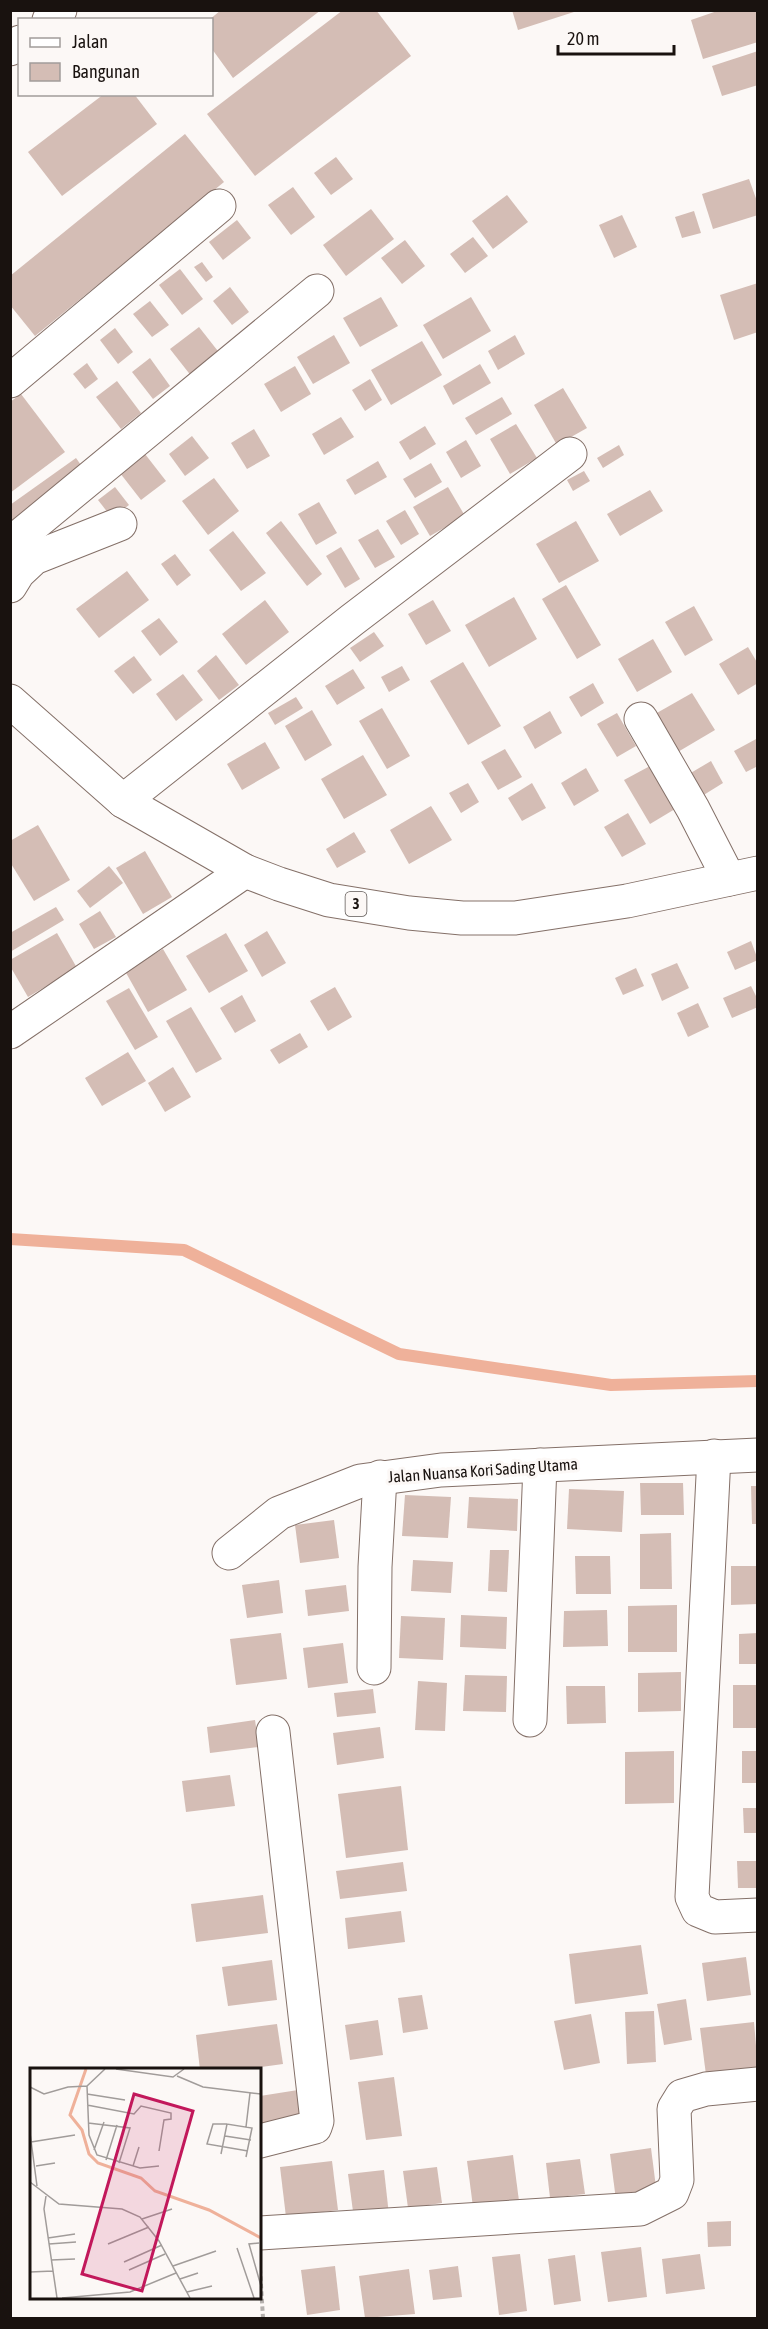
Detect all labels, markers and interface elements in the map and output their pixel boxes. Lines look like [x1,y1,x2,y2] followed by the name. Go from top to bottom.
[18,18,213,96] legend
[558,18,674,56] scale bar
[567,28,599,49] text: 20 m
[72,31,108,52] text: Jalan
[72,61,140,82] text: Bangunan
[346,892,366,916] road number: 3
[388,1454,579,1487] street label: Jalan Nuansa Kori Sading Utama
[30,2068,261,2299] inset map

